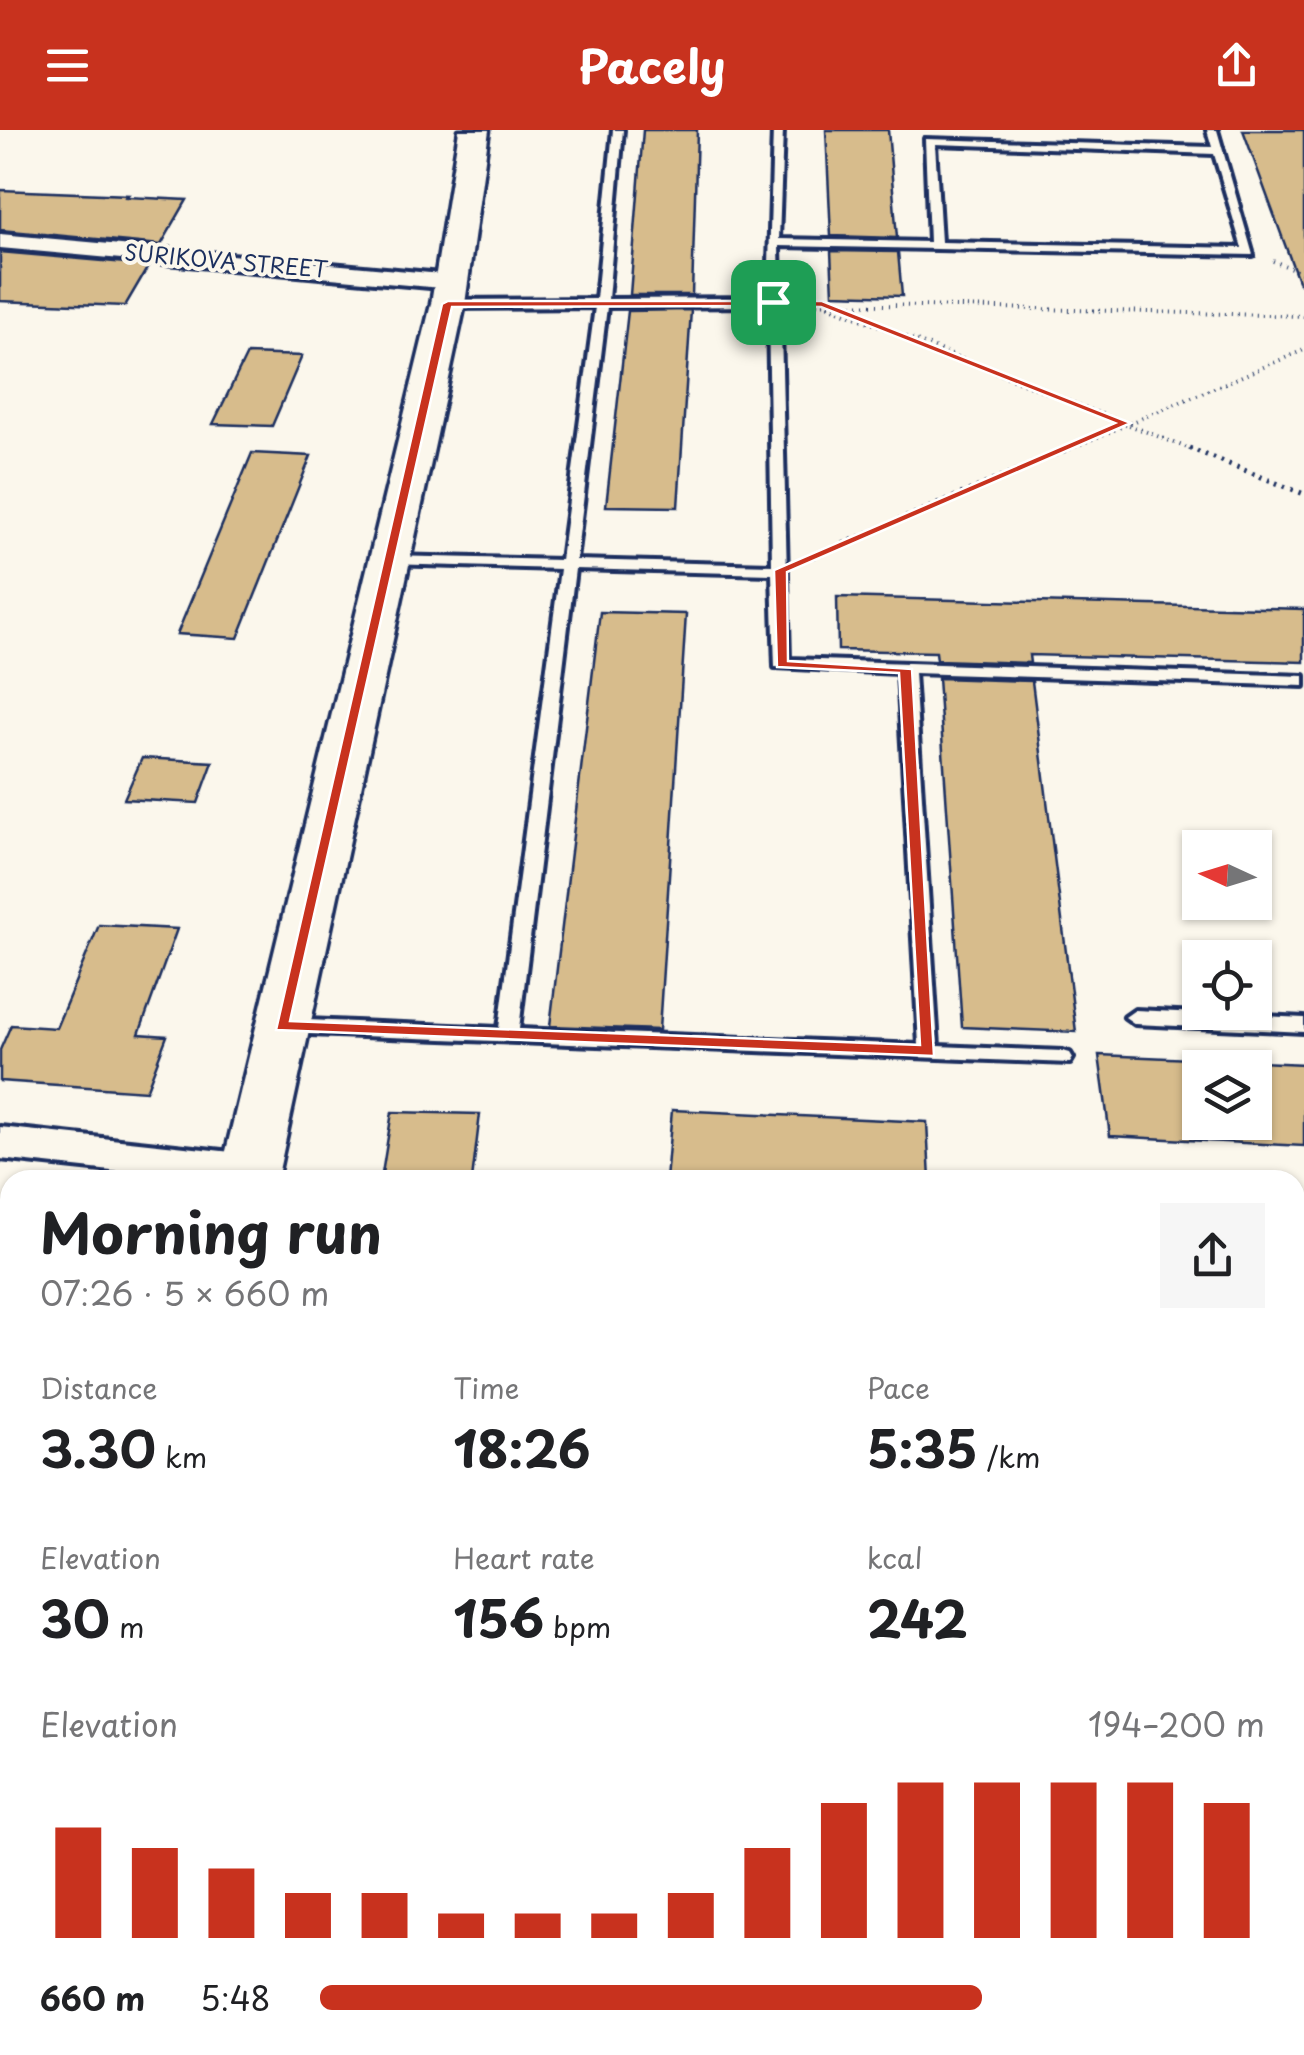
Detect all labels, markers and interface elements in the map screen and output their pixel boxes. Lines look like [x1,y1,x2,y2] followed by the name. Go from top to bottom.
[579,31,725,99] text: Pacely
[40,38,95,93] icon: menu
[1209,38,1264,93] icon: share
[123,234,329,285] street label: SURIKOVA STREET
[731,260,816,345] pin
[746,275,801,330] icon: arrive
[1182,830,1272,920] north arrow
[1182,830,1272,1140] map controls
[1182,940,1272,1030] button: locate
[1182,1050,1272,1140] button: layers
[40,1190,382,1273] text: Morning run
[1160,1203,1265,1308] button: share
[40,1269,329,1317] text: 07:26 · 5 × 660 m
[40,1366,158,1409] text: Distance
[453,1366,520,1409] text: Time
[867,1366,930,1409] text: Pace
[40,1409,156,1485] text: 3.30
[453,1409,591,1485] text: 18:26
[867,1409,978,1485] text: 5:35
[156,1435,207,1478] text: km
[978,1435,1040,1478] text: /km
[40,1536,161,1579] text: Elevation
[453,1536,595,1579] text: Heart rate
[867,1536,923,1579] text: kcal
[40,1579,110,1655] text: 30
[453,1579,544,1655] text: 156
[867,1579,968,1655] text: 242
[110,1605,144,1648] text: m
[544,1605,611,1648] text: bpm
[40,1700,178,1748] text: Elevation
[1088,1700,1265,1748] text: 194–200 m
[40,1974,145,2022] text: 660 m
[200,1974,271,2022] text: 5:48

